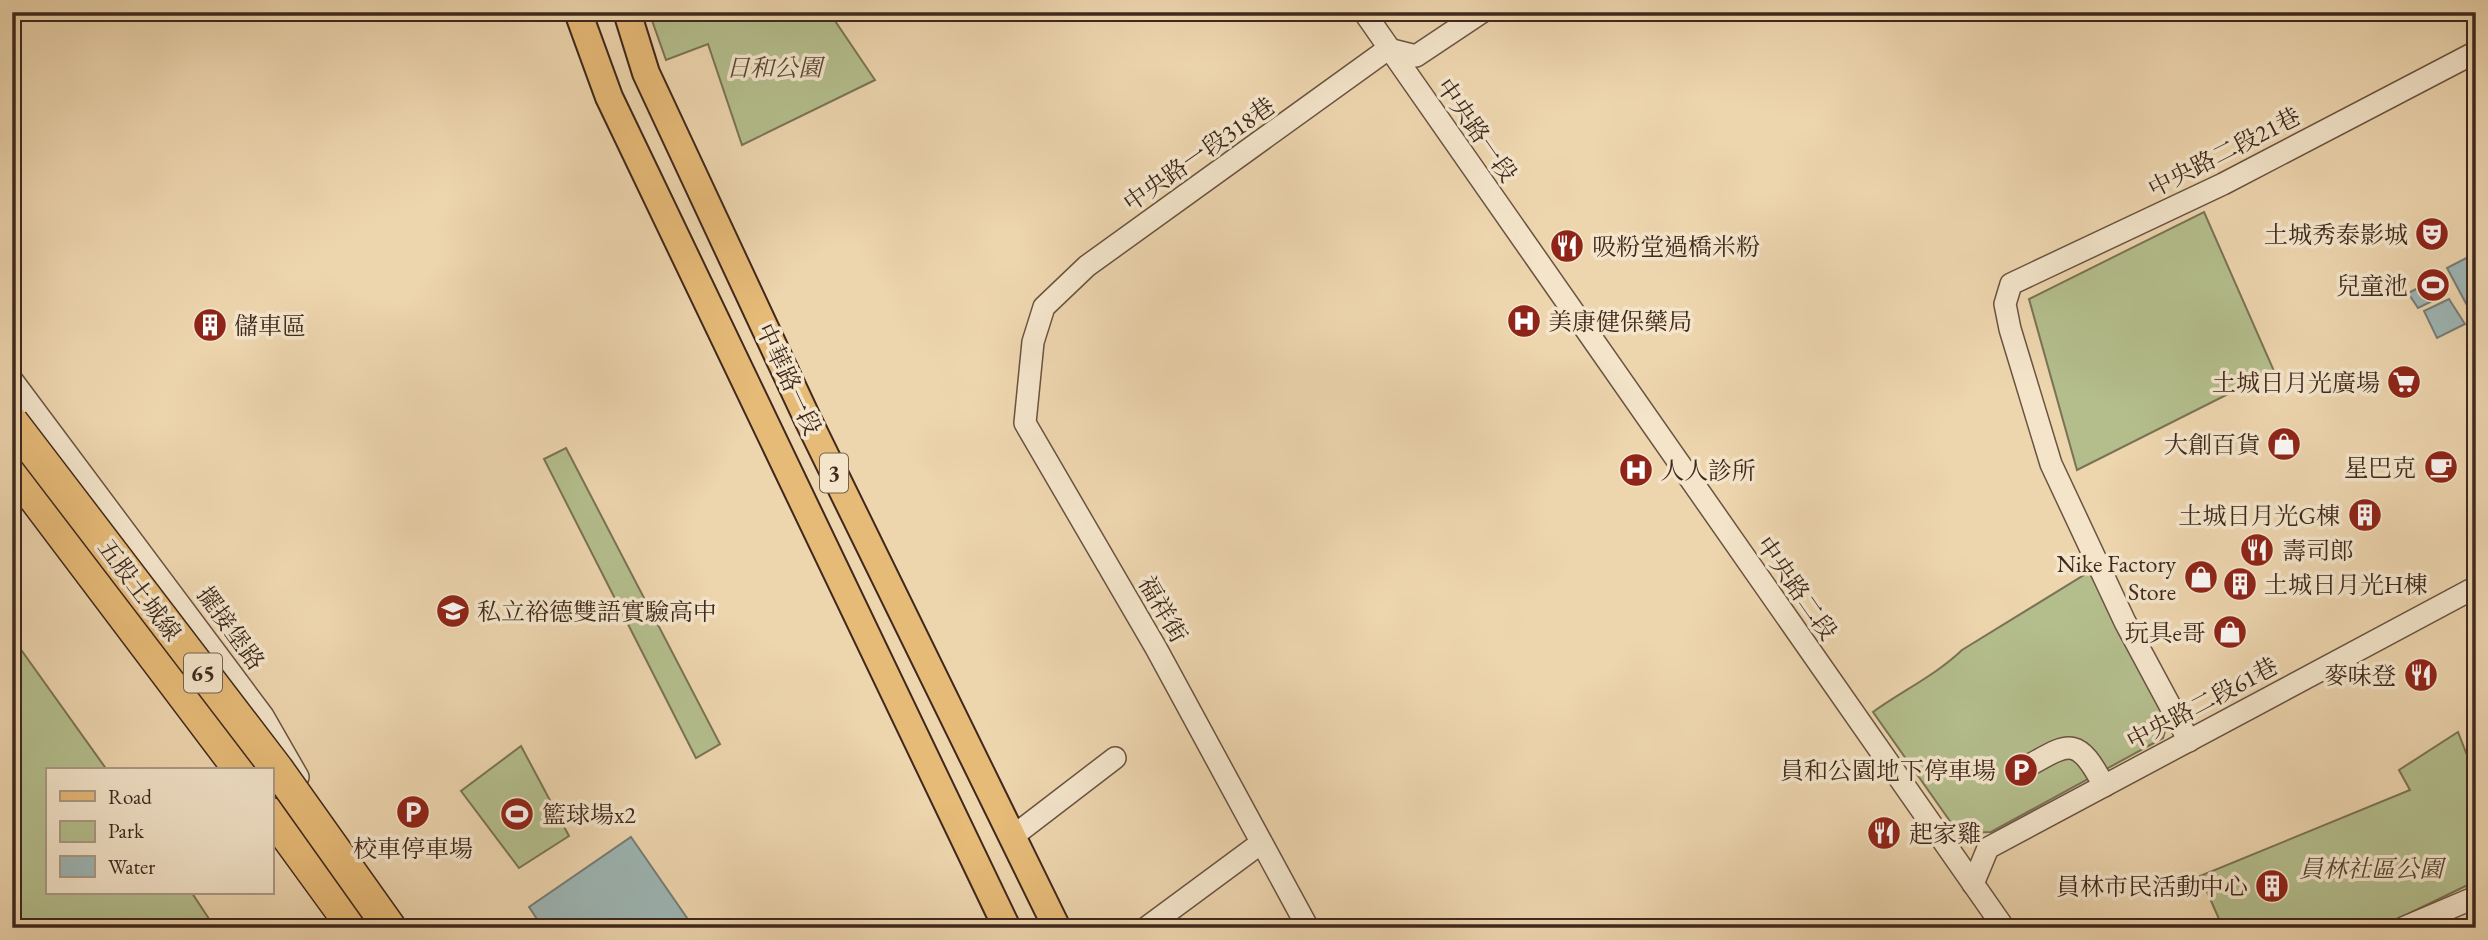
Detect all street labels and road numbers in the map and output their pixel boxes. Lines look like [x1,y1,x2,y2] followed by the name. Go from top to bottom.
[1430,72,1524,188] street label: 中央路一段
[1117,90,1281,218] street label: 中央路一段318巷
[2143,100,2305,204] street label: 中央路二段21巷
[750,318,828,440] street label: 中華路一段
[820,453,848,492] road number: 3
[1750,530,1844,646] street label: 中央路二段
[92,533,188,647] street label: 五股土城線
[1132,570,1194,648] street label: 福祥街
[190,580,272,676] street label: 擺接堡路
[2121,650,2283,756] street label: 中央路二段61巷
[184,653,222,692] road number: 65

